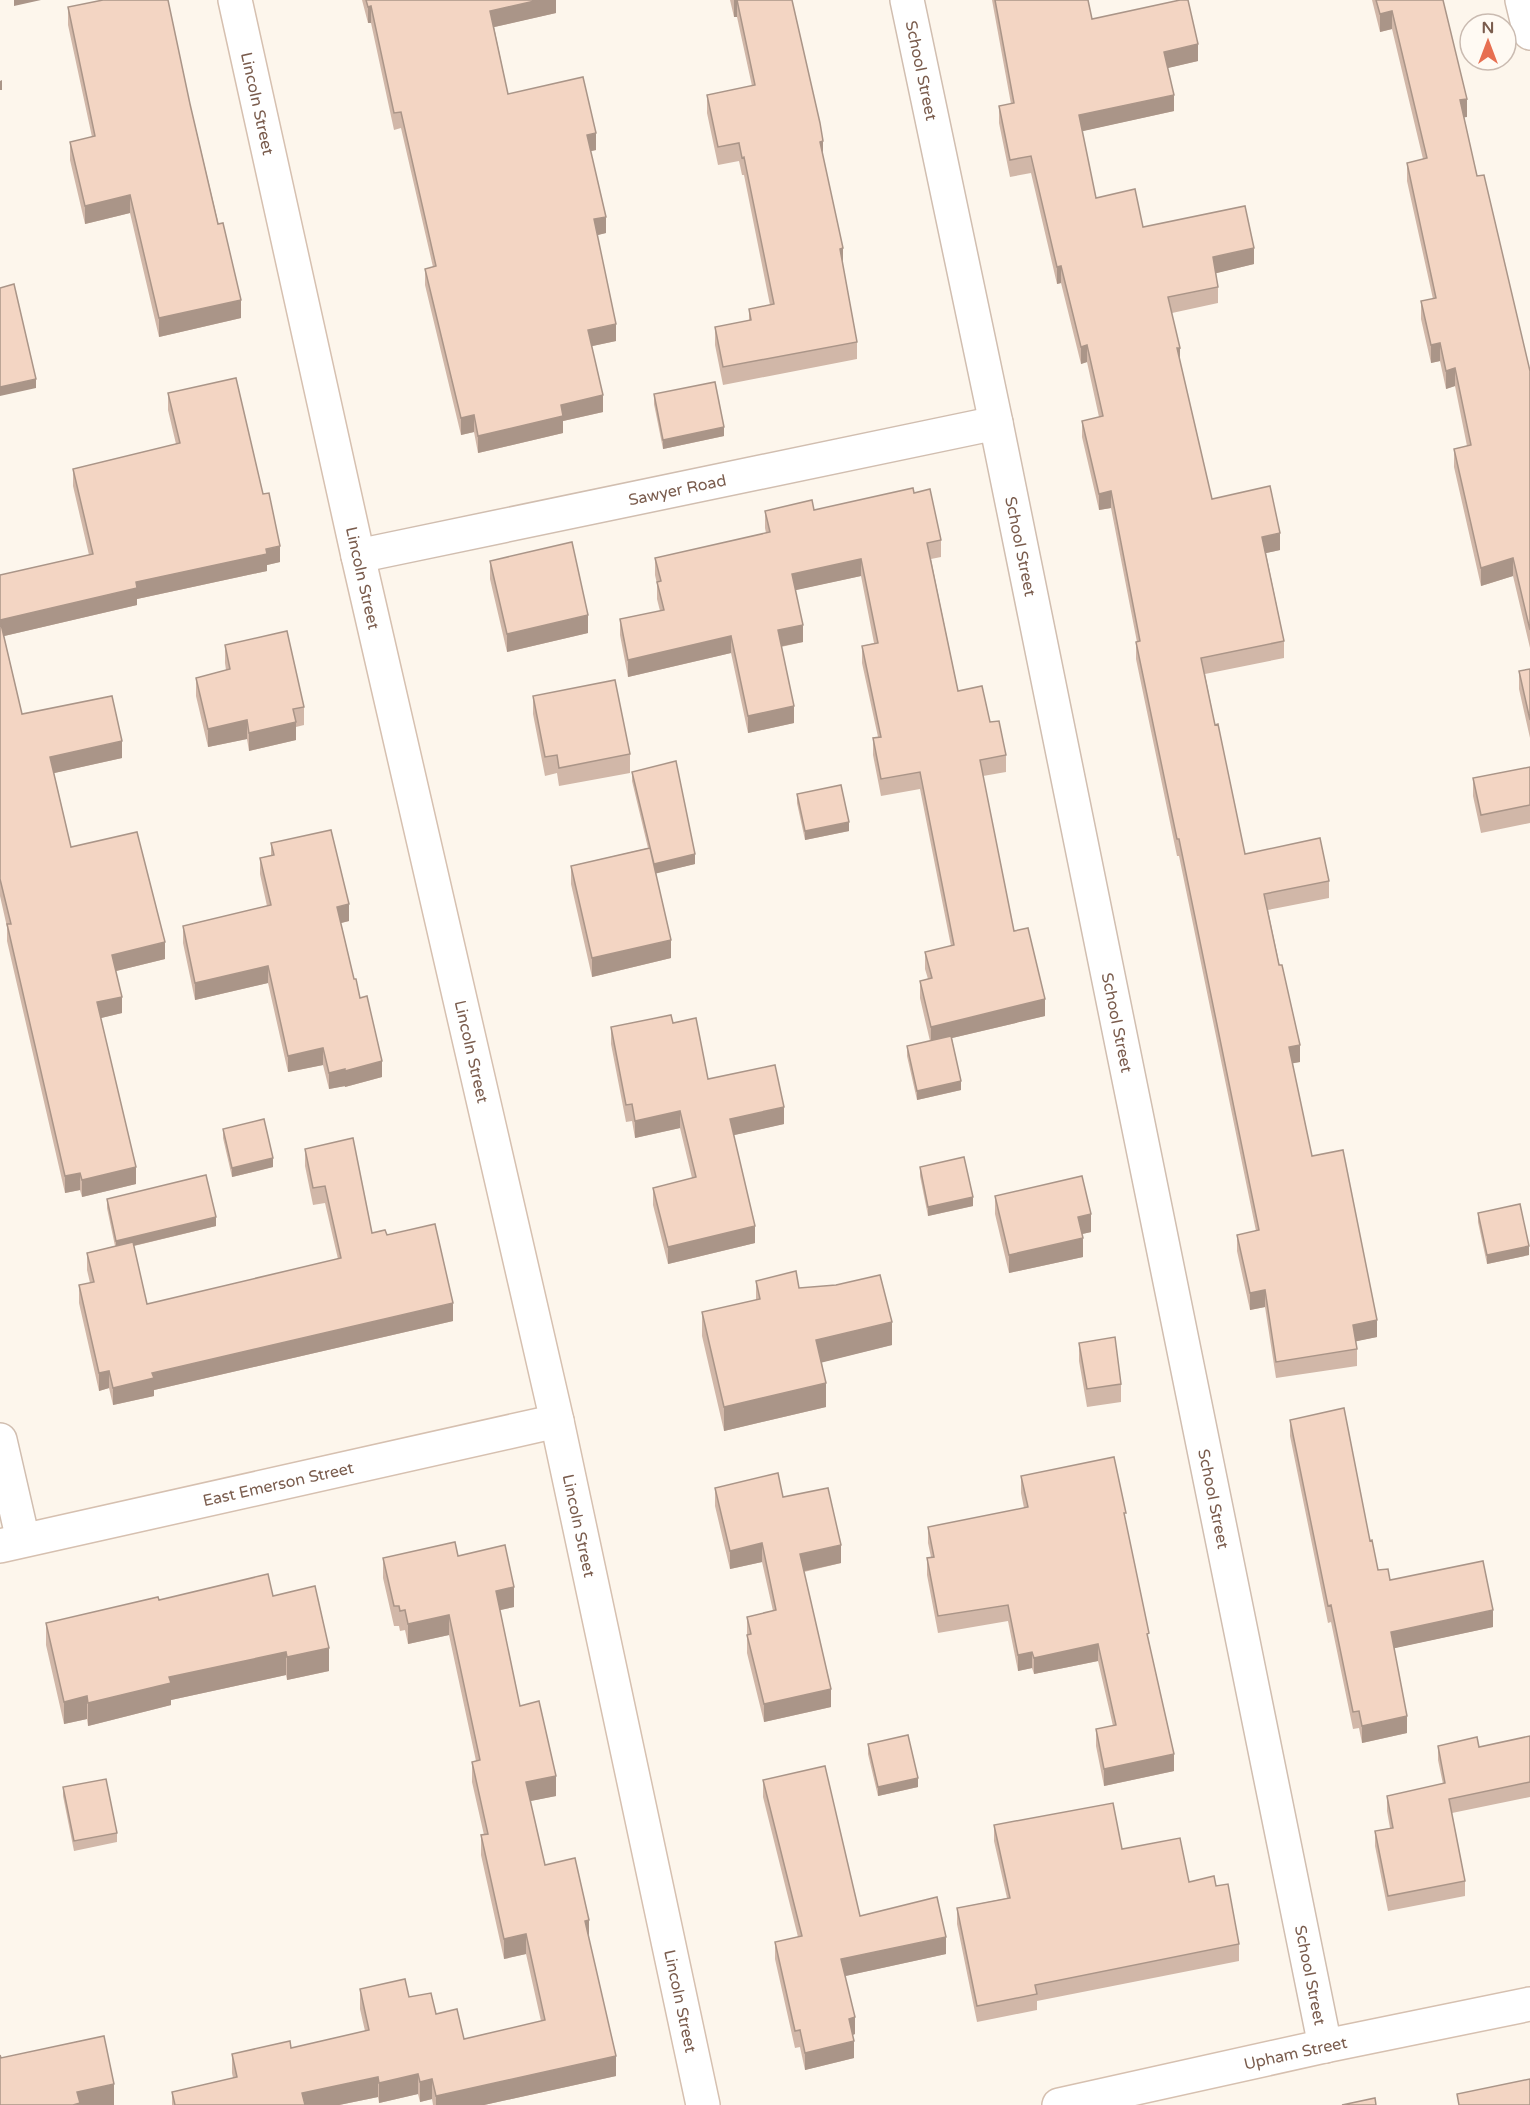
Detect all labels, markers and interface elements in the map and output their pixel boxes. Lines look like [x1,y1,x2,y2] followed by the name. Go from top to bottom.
[1458,12,1518,72] north arrow
[1482,18,1494,38] text: N
[901,19,941,122] street label: School Street
[236,50,278,157] street label: Lincoln Street
[627,471,728,510] street label: Sawyer Road
[1000,495,1040,598] street label: School Street
[341,525,384,632] street label: Lincoln Street
[1097,971,1136,1074] street label: School Street
[450,999,493,1105] street label: Lincoln Street
[1193,1447,1233,1551] street label: School Street
[201,1458,356,1511] street label: East Emerson Street
[558,1472,599,1579] street label: Lincoln Street
[1290,1924,1330,2027] street label: School Street
[659,1948,701,2054] street label: Lincoln Street
[1242,2033,1349,2075] street label: Upham Street

